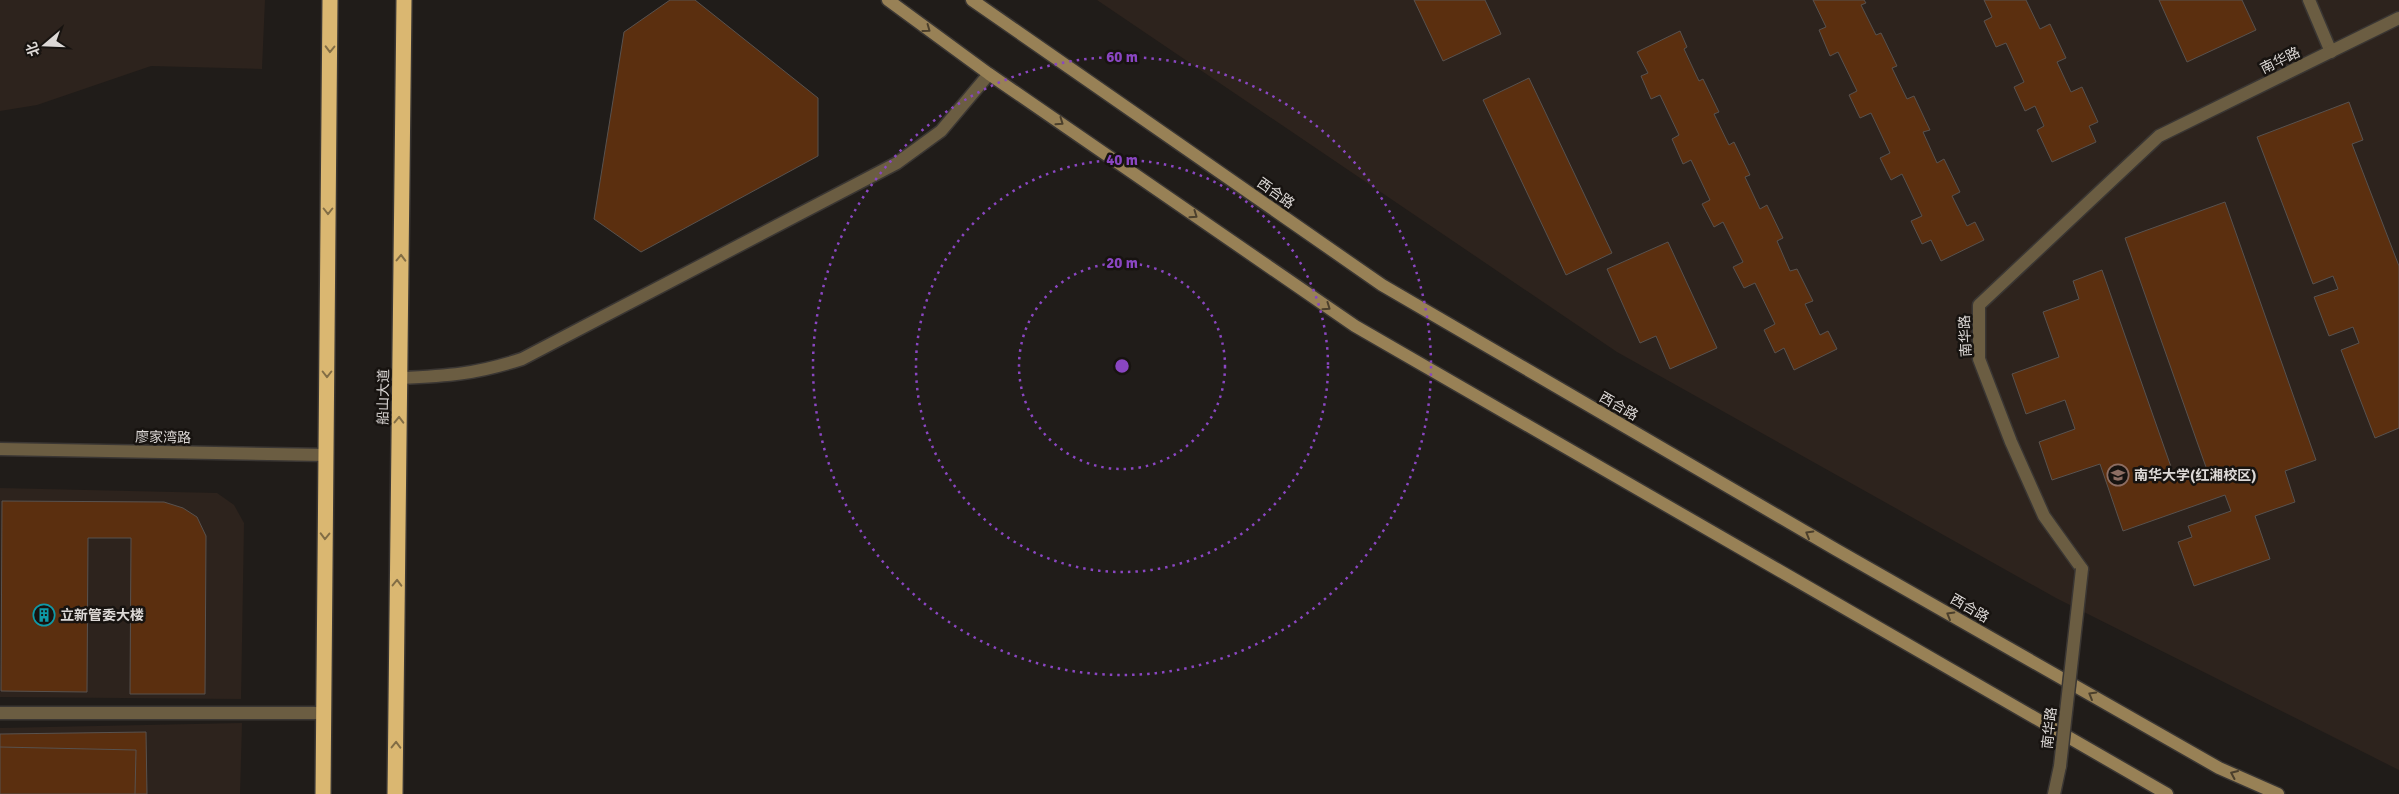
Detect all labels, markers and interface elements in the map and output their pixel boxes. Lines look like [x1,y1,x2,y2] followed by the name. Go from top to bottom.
[20,20,70,70] north arrow
[921,23,930,31] one-way arrow
[23,40,43,58] text: 北
[2258,44,2303,77] street label: 南华路
[324,45,335,53] one-way arrow
[1106,48,1138,66] text: 60 m
[1054,116,1064,125] one-way arrow
[1106,151,1138,169] text: 40 m
[1254,174,1298,212] street label: 西合路
[323,208,333,215] one-way arrow
[1188,209,1197,218] one-way arrow
[396,254,406,262] one-way arrow
[1106,254,1138,272] text: 20 m
[1322,301,1331,310] one-way arrow
[1956,315,1975,357] street label: 南华路
[1113,357,1131,375] centre of rings
[375,369,392,425] street label: 船山大道
[322,370,332,378] one-way arrow
[1596,389,1641,424] street label: 西合路
[394,416,404,424] one-way arrow
[135,429,191,446] street label: 廖家湾路
[2106,463,2130,487] school or university icon: 南华大学(红湘校区)
[2134,467,2257,484] place label: 南华大学(红湘校区)
[1806,530,1815,540] one-way arrow
[320,532,330,540] one-way arrow
[392,579,403,587] one-way arrow
[1947,591,1992,626] street label: 西合路
[32,603,56,627] building icon: 立新管委大楼
[60,607,144,624] place label: 立新管委大楼
[1947,611,1956,621] one-way arrow
[2088,691,2097,701] one-way arrow
[2039,706,2060,750] street label: 南华路
[391,741,401,749] one-way arrow
[2230,770,2239,781] one-way arrow

